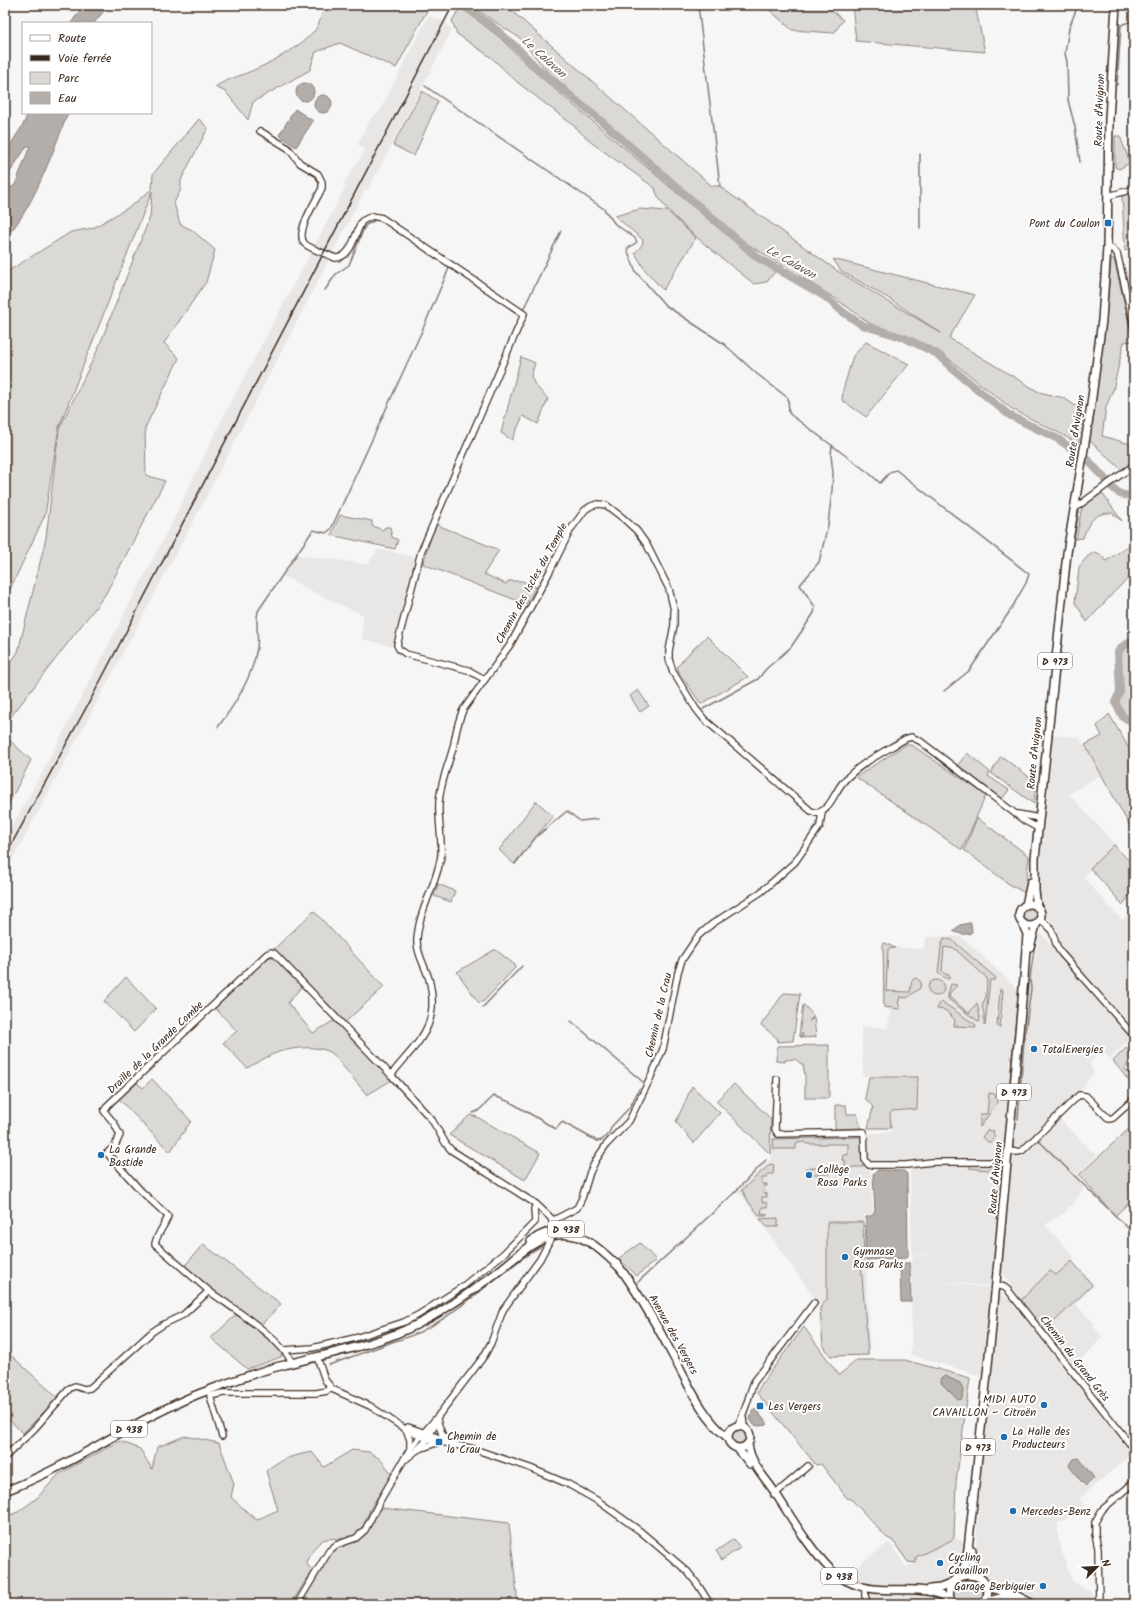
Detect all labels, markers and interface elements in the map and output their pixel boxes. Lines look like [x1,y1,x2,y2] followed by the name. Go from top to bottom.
[22,22,152,114] legend
[58,29,87,48] text: Route
[517,32,572,84] water label: Le Calavon
[58,49,112,68] text: Voie ferrée
[58,69,79,88] text: Parc
[1090,73,1110,147] street label: Route d'Avignon
[58,89,77,108] text: Eau
[1029,215,1100,233] place label: Pont du Coulon
[1103,218,1113,228] marker: Pont du Coulon
[762,240,821,285] water label: Le Calavon
[1061,393,1091,469] street label: Route d'Avignon
[491,520,573,647] street label: Chemin des Iscles du Temple
[1038,653,1072,669] road number: D 973
[1022,716,1048,790] street label: Route d'Avignon
[640,970,678,1060] street label: Chemin de la Crau
[104,997,208,1099] street label: Draille de la Grande Combe
[1042,1041,1104,1059] place label: TotalEnergies
[1029,1044,1039,1054] marker: TotalEnergies
[997,1084,1031,1100] road number: D 973
[109,1141,156,1172] place label: La Grande Bastide
[984,1141,1008,1215] street label: Route d'Avignon
[96,1150,106,1160] marker: La Grande Bastide
[817,1161,868,1192] place label: Collège Rosa Parks
[804,1170,814,1180] marker: Collège Rosa Parks
[548,1221,584,1237] road number: D 938
[853,1243,904,1274] place label: Gymnase Rosa Parks
[840,1252,850,1262] marker: Gymnase Rosa Parks
[644,1291,703,1378] street label: Avenue des Vergers
[1035,1312,1114,1406] street label: Chemin du Grand Grès
[932,1391,1036,1422] place label: MIDI AUTO CAVAILLON – Citroën
[768,1398,821,1416] place label: Les Vergers
[1039,1400,1049,1410] marker: MIDI AUTO CAVAILLON – Citroën
[755,1401,765,1411] marker: Les Vergers
[111,1421,147,1437] road number: D 938
[1012,1423,1070,1454] place label: La Halle des Producteurs
[447,1428,497,1459] place label: Chemin de la Crau
[999,1432,1009,1442] marker: La Halle des Producteurs
[434,1437,444,1447] marker: Chemin de la Crau
[961,1439,995,1455] road number: D 973
[1021,1503,1091,1521] place label: Mercedes-Benz
[1008,1506,1018,1516] marker: Mercedes-Benz
[1077,1547,1117,1587] north arrow
[948,1549,989,1580] place label: Cycling Cavaillon
[1096,1557,1115,1570] text: N
[935,1558,945,1568] marker: Cycling Cavaillon
[821,1568,857,1584] road number: D 938
[954,1578,1036,1596] place label: Garage Berbiguier
[1038,1581,1048,1591] marker: Garage Berbiguier

